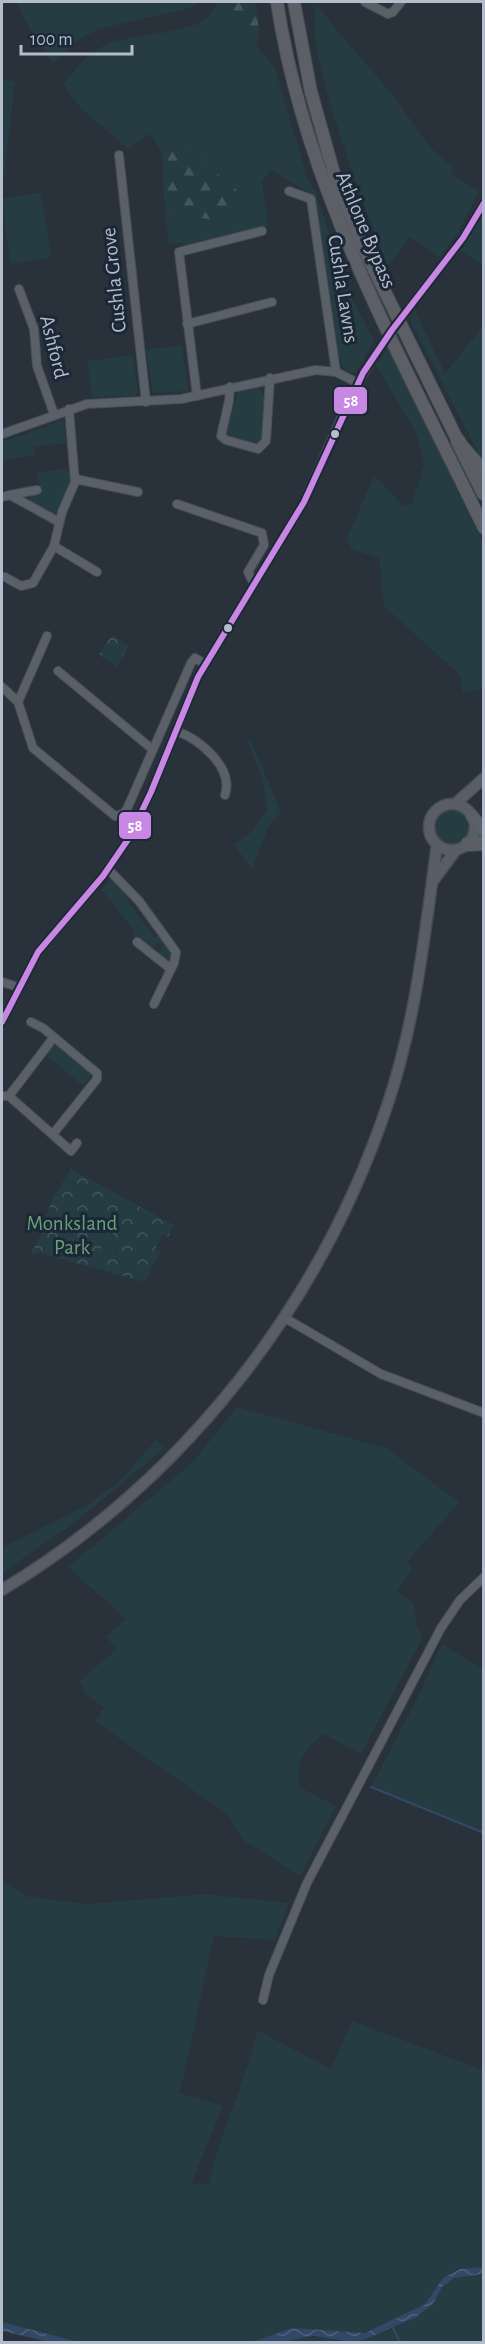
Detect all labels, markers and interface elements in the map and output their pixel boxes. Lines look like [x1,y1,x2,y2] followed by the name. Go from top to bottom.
[21,18,132,56] scale bar
[30,31,73,49] text: 100 m
[332,168,400,292] street label: Athlone Bypass
[98,226,130,334] street label: Cushla Grove
[324,233,362,345] street label: Cushla Lawns
[36,313,72,381] street label: Ashford
[333,386,368,415] line badge: 58
[344,393,359,409] text: 58
[329,428,341,440] unlabelled marker
[222,622,234,634] unlabelled marker
[118,811,152,840] line badge: 58
[128,818,143,834] text: 58
[27,1213,118,1258] park label: Monksland Park

